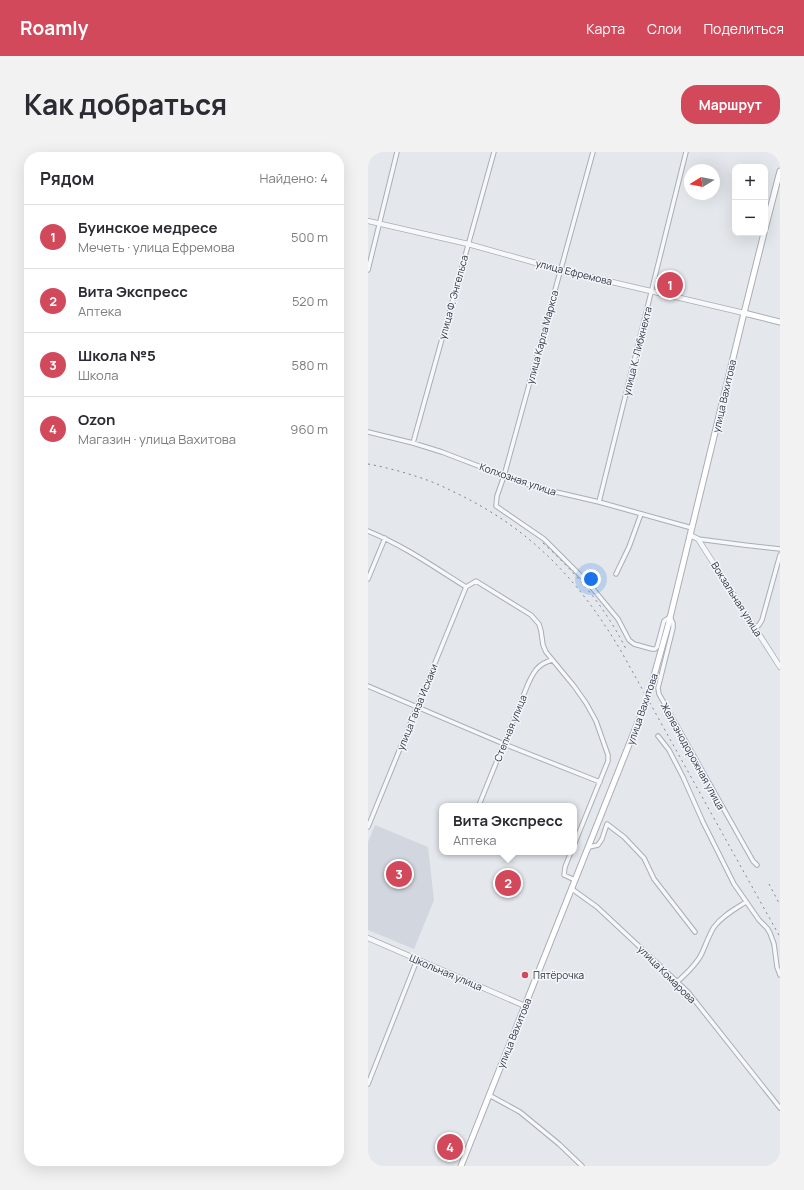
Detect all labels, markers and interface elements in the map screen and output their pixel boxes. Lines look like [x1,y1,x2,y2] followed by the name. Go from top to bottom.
[20,15,88,41] text: Roamly
[586,19,625,38] text: Карта
[647,19,681,38] text: Слои
[703,19,784,38] text: Поделиться
[24,85,227,123] text: Как добраться
[681,85,780,124] button: Маршрут
[684,164,720,200] north arrow
[732,164,768,236] map controls
[732,164,768,200] button: +
[40,167,94,190] text: Рядом
[260,169,328,187] text: Найдено: 4
[732,200,768,236] button: −
[78,217,218,238] text: Буинское медресе
[50,228,56,246] text: 1
[291,228,328,246] text: 500 m
[78,238,235,256] text: Мечеть · улица Ефремова
[435,253,471,341] street label: улица Ф. Энгельса
[534,256,614,288] street label: улица Ефремова
[657,270,683,300] pin: 1
[78,281,188,302] text: Вита Экспресс
[523,288,561,386] street label: улица Карла Маркса
[49,292,57,310] text: 2
[292,292,328,310] text: 520 m
[78,302,122,320] text: Аптека
[619,305,655,397] street label: улица К. Либкнехта
[78,345,156,366] text: Школа №5
[49,356,57,374] text: 3
[291,356,328,374] text: 580 m
[709,358,739,434] street label: улица Вахитова
[78,366,119,384] text: Школа
[78,409,115,430] text: Ozon
[49,420,57,438] text: 4
[290,420,328,438] text: 960 m
[78,430,236,448] text: Магазин · улица Вахитова
[478,459,558,499] street label: Колхозная улица
[708,559,766,639] street label: Вокзальная улица
[581,569,601,589] your location
[393,662,441,752] street label: улица Гаяза Исхаки
[623,671,661,747] street label: улица Вахитова
[490,692,530,764] street label: Степная улица
[658,700,728,812] street label: Железнодорожная улица
[439,803,577,855] popup
[453,810,563,831] text: Вита Экспресс
[453,831,497,849] text: Аптека
[386,859,412,889] pin: 3
[495,868,521,898] pin: 2
[635,942,699,1006] street label: улица Комарова
[407,950,485,994] street label: Школьная улица
[533,968,584,982] place label: Пятёрочка
[520,970,530,980] marker: Пятёрочка
[494,996,534,1070] street label: улица Вахитова
[437,1132,463,1162] pin: 4

